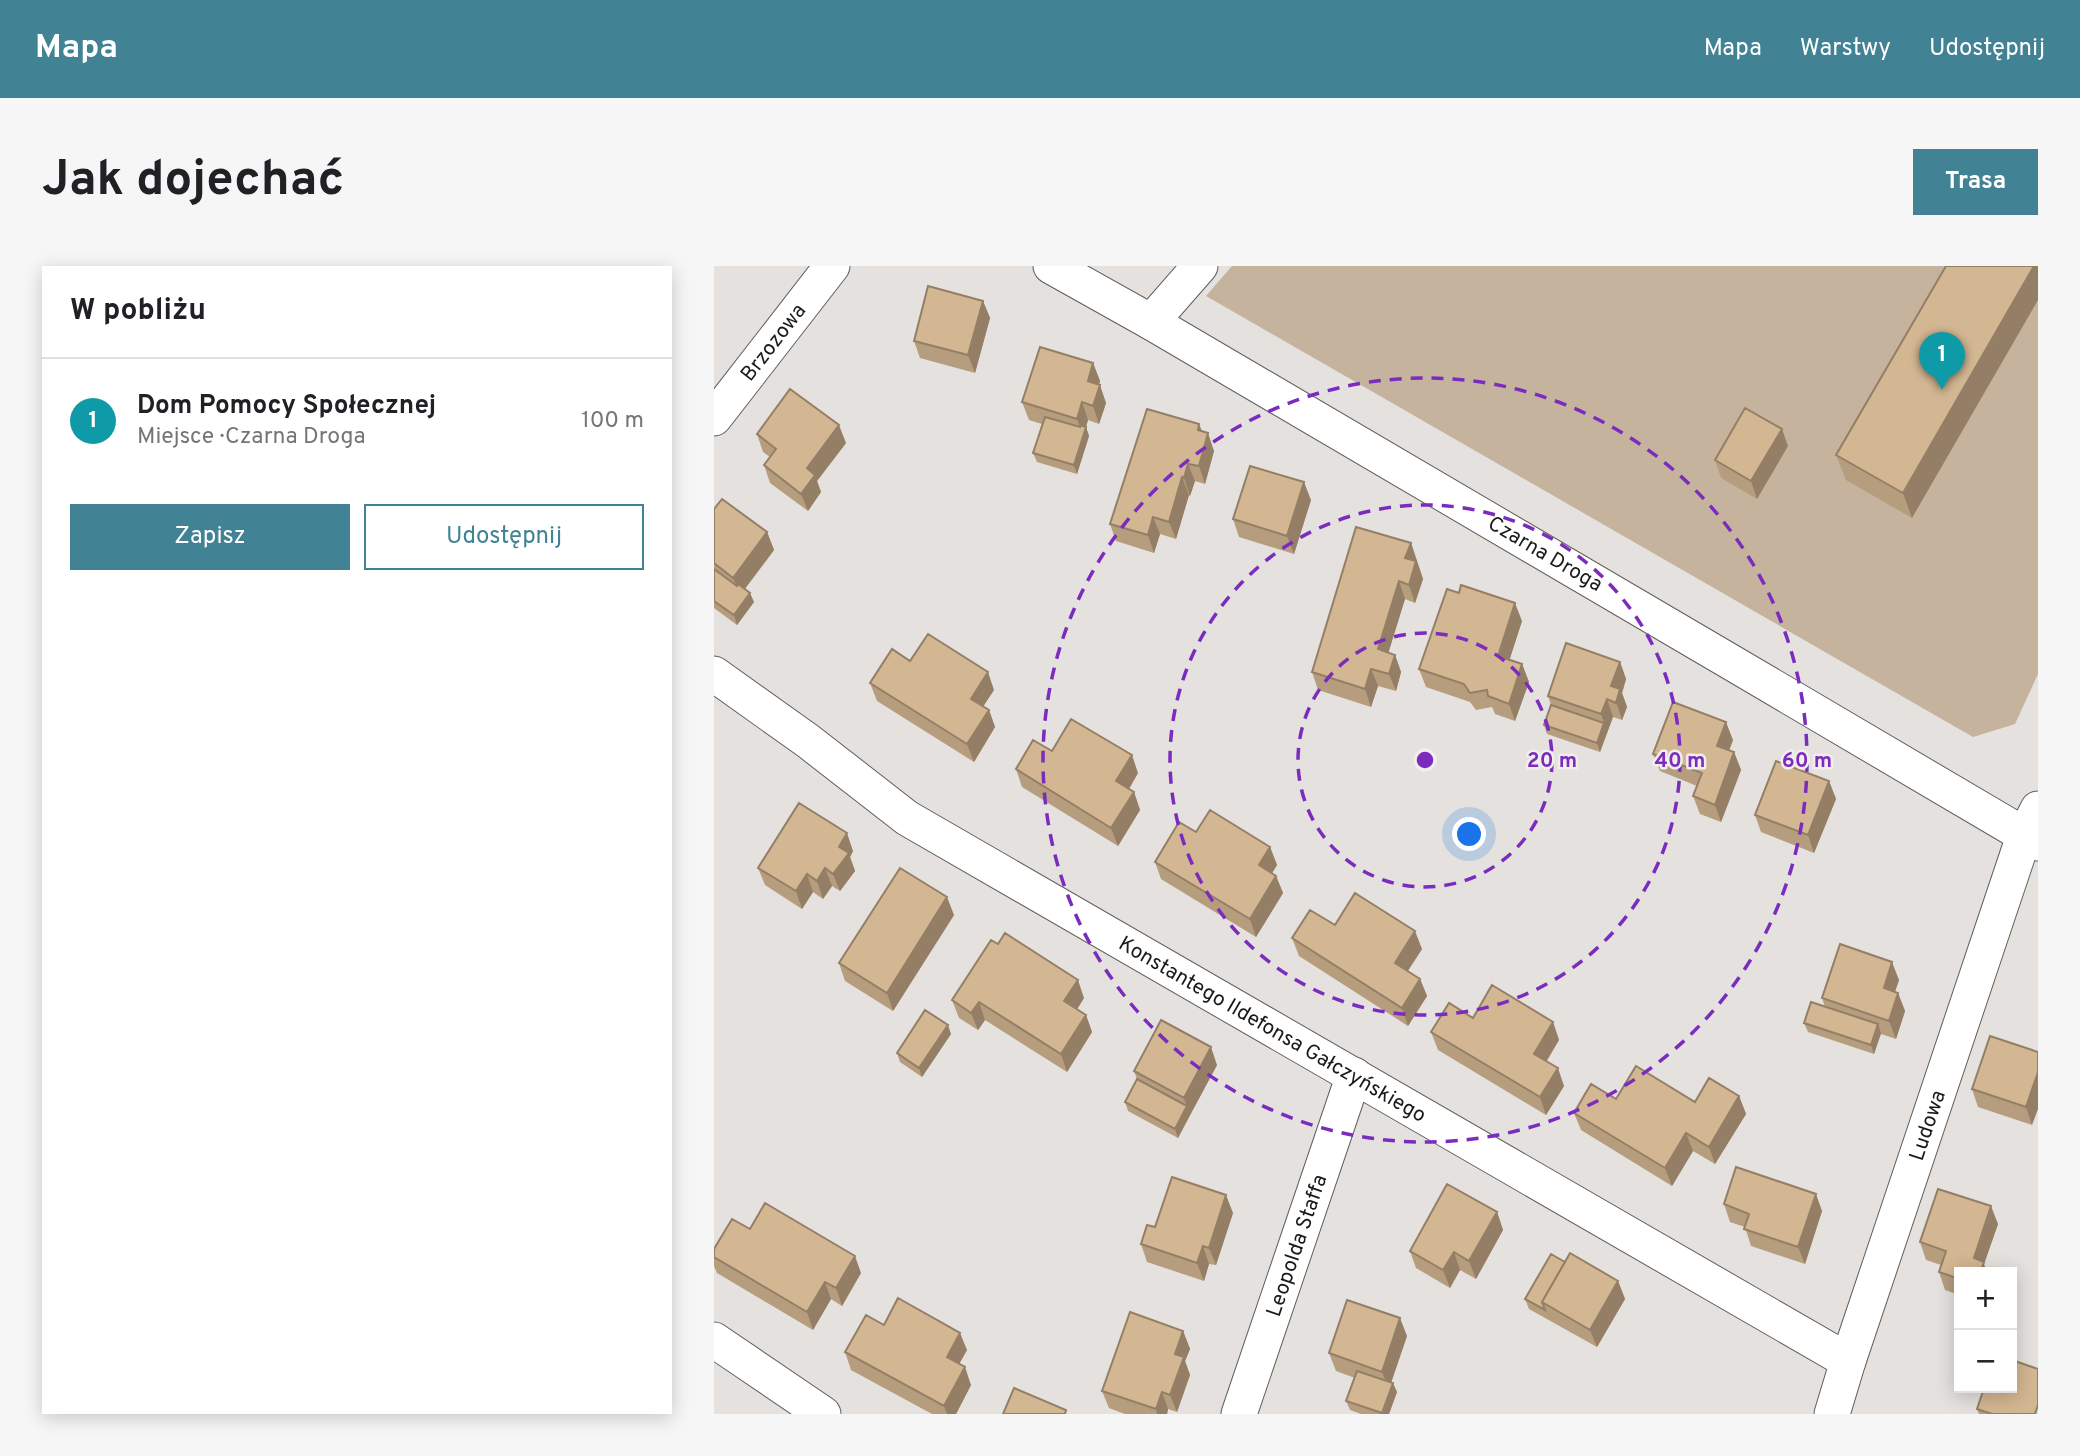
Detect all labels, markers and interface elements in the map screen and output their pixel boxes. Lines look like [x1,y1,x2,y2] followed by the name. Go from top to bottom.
[35,28,118,70] text: Mapa
[1704,34,1762,64] text: Mapa
[1800,34,1891,64] text: Warstwy
[1929,34,2045,64] text: Udostępnij
[1913,149,2038,215] button: Trasa
[42,151,344,213] text: Jak dojechać
[70,293,206,330] text: W pobliżu
[735,299,813,387] street label: Brzozowa
[1919,332,1965,390] pin: 1
[137,390,436,423] text: Dom Pomocy Społecznej
[88,407,98,436] text: 1
[581,407,644,436] text: 100 m
[137,423,366,452] text: Miejsce · Czarna Droga
[70,504,350,570] button: Zapisz
[364,504,644,570] button: Udostępnij
[1483,511,1607,599] street label: Czarna Droga
[1413,748,1437,772] centre of rings
[1527,748,1577,775] text: 20 m
[1655,748,1705,775] text: 40 m
[1782,748,1832,775] text: 60 m
[1452,817,1486,851] your location
[1113,931,1431,1130] street label: Konstantego Ildefonsa Gałczyńskiego
[1904,1087,1953,1164] street label: Ludowa
[1261,1171,1334,1321] street label: Leopolda Staffa
[1954,1267,2017,1393] map controls
[1954,1267,2017,1330] button: +
[1954,1330,2017,1393] button: −

